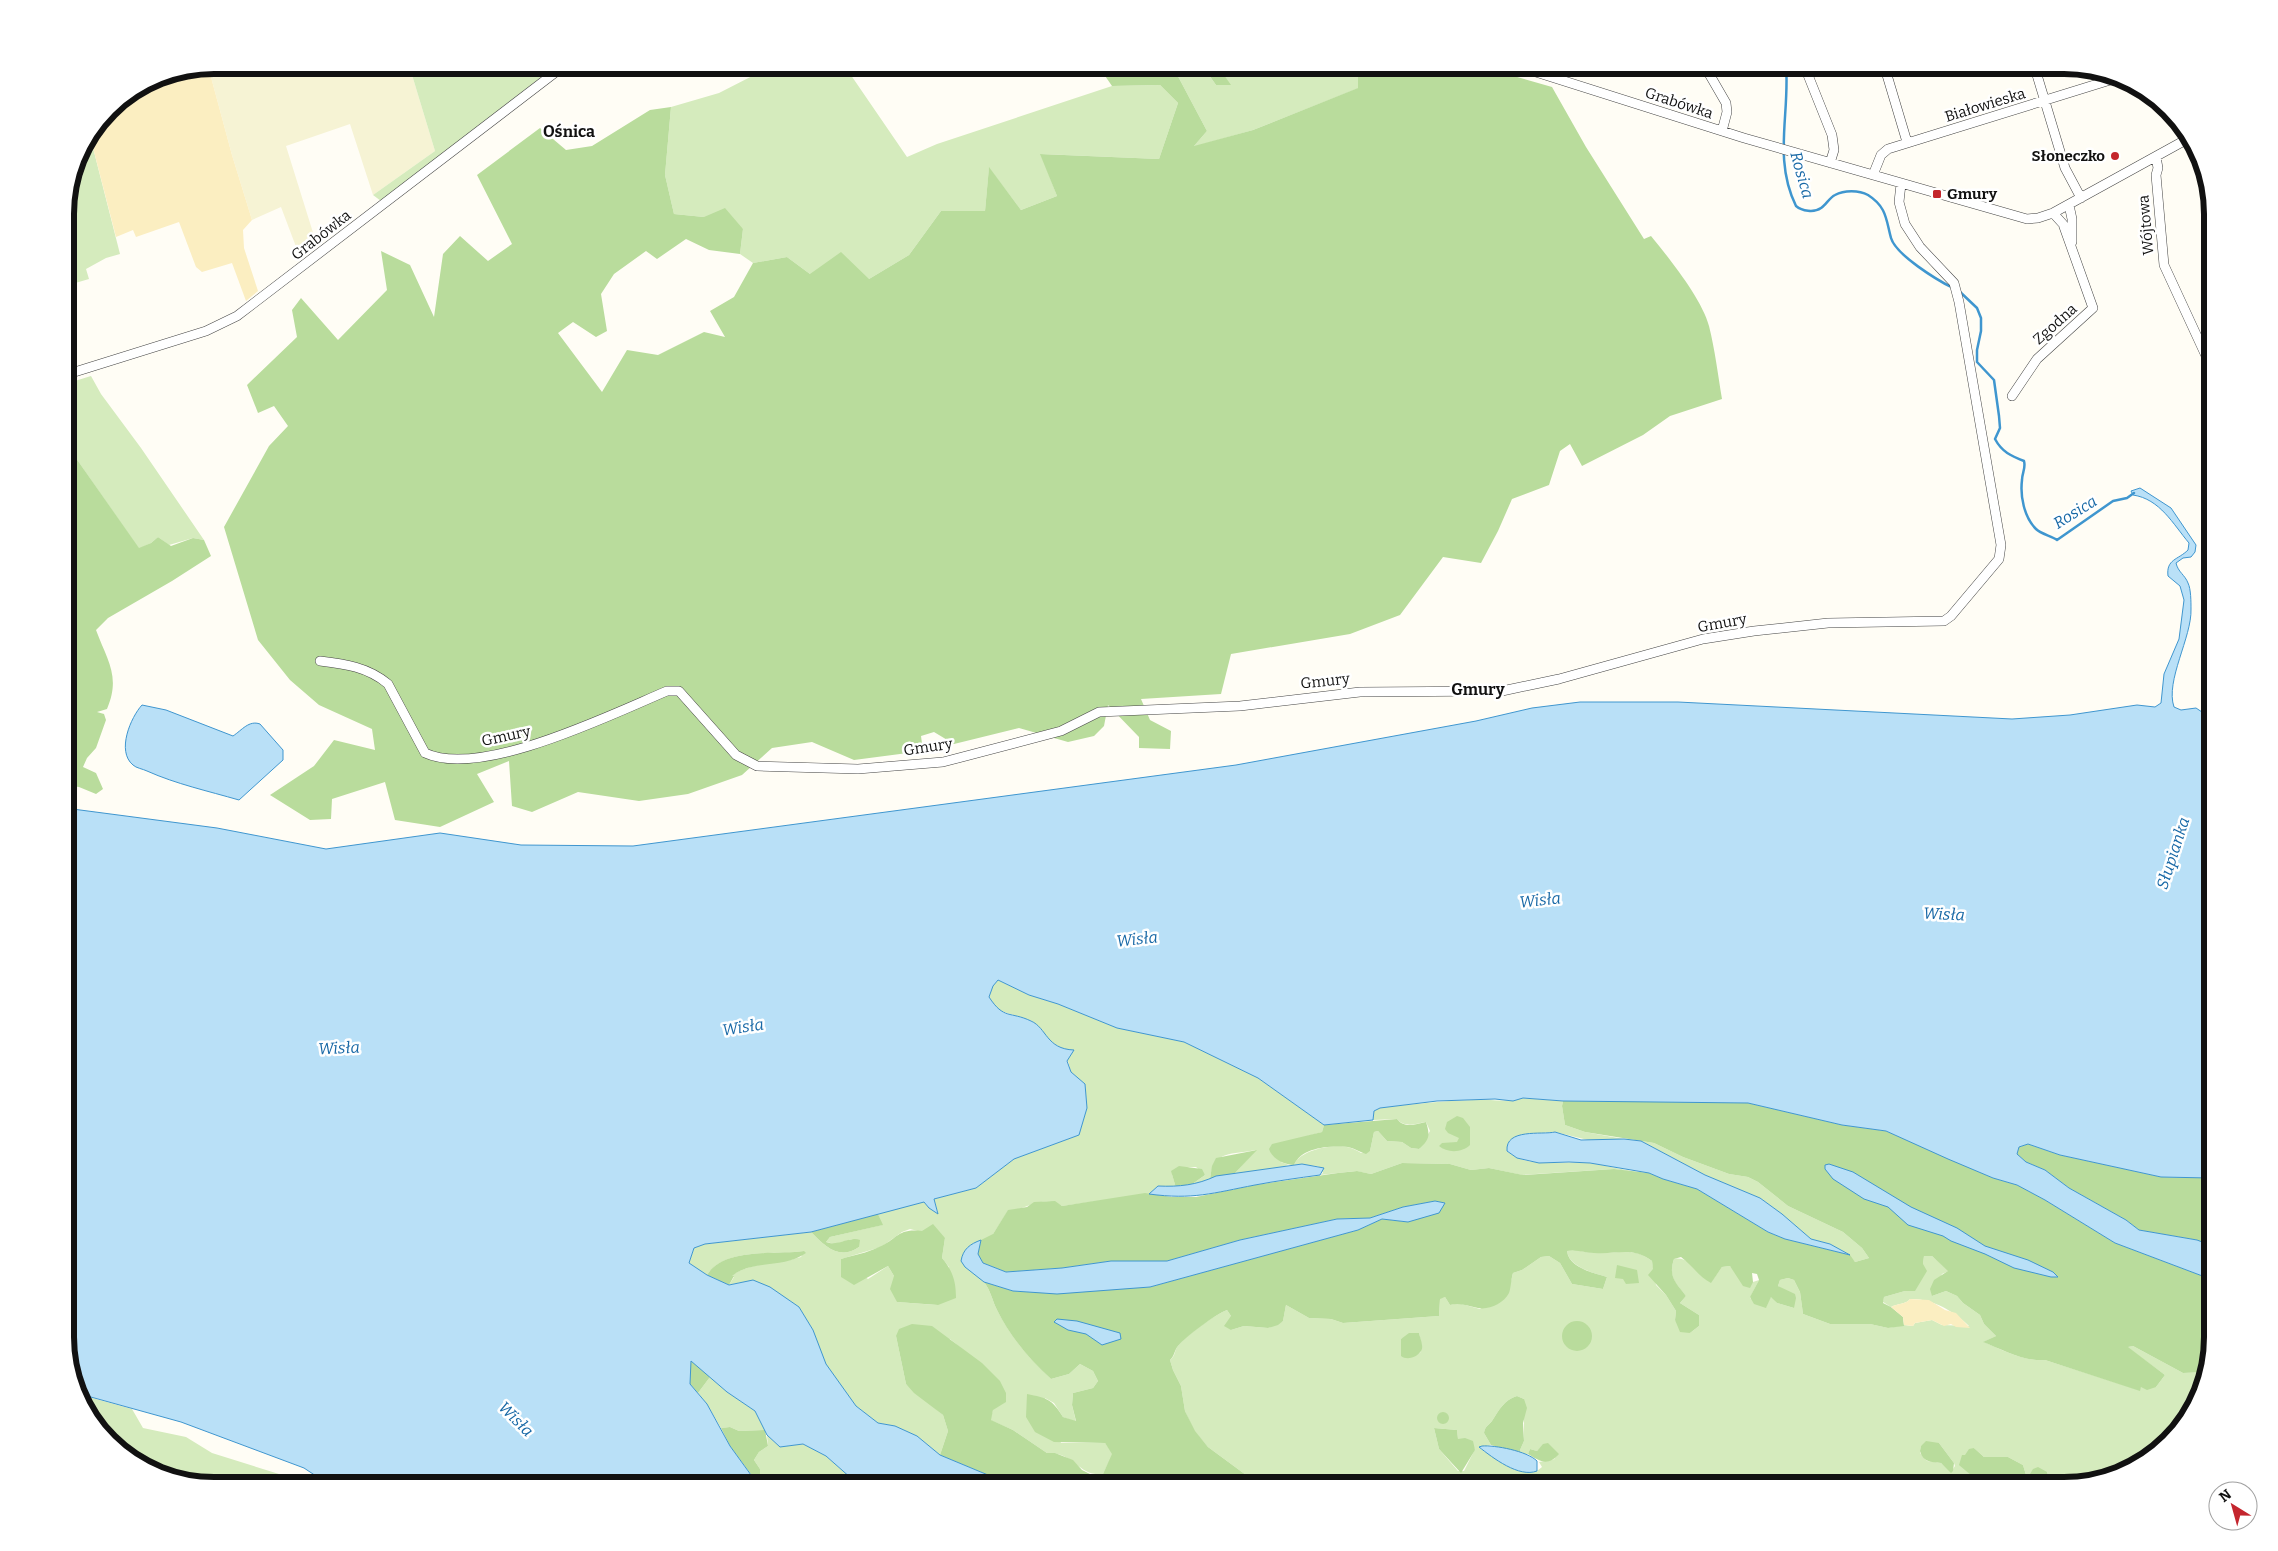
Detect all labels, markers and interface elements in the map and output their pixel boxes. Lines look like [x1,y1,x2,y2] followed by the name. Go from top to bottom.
[1643,84,1715,122] street label: Grabówka
[1943,84,2027,126] street label: Białowieska
[543,122,595,141] district label: Ośnica
[2032,147,2105,165] place label: Słoneczko
[1786,149,1818,201] water label: Rosica
[2109,150,2121,162] marker: Słoneczko
[1947,185,1998,203] place label: Gmury
[1931,188,1943,200] marker: Gmury
[2134,194,2158,256] street label: Wójtowa
[288,206,354,264] street label: Grabówka
[2029,300,2081,348] street label: Zgodna
[2050,491,2100,533] water label: Rosica
[1696,610,1748,636] street label: Gmury
[1299,669,1351,693] street label: Gmury
[1451,680,1505,699] district label: Gmury
[480,722,532,750] street label: Gmury
[902,735,954,759] street label: Gmury
[2152,815,2194,891] water label: Słupianka
[1518,888,1562,912] water label: Wisła
[1923,903,1965,925] water label: Wisła
[1115,927,1159,951] water label: Wisła
[721,1014,765,1040] water label: Wisła
[318,1037,360,1059] water label: Wisła
[495,1398,537,1440] water label: Wisła
[2208,1481,2258,1531] north arrow
[2216,1486,2235,1506] text: N

